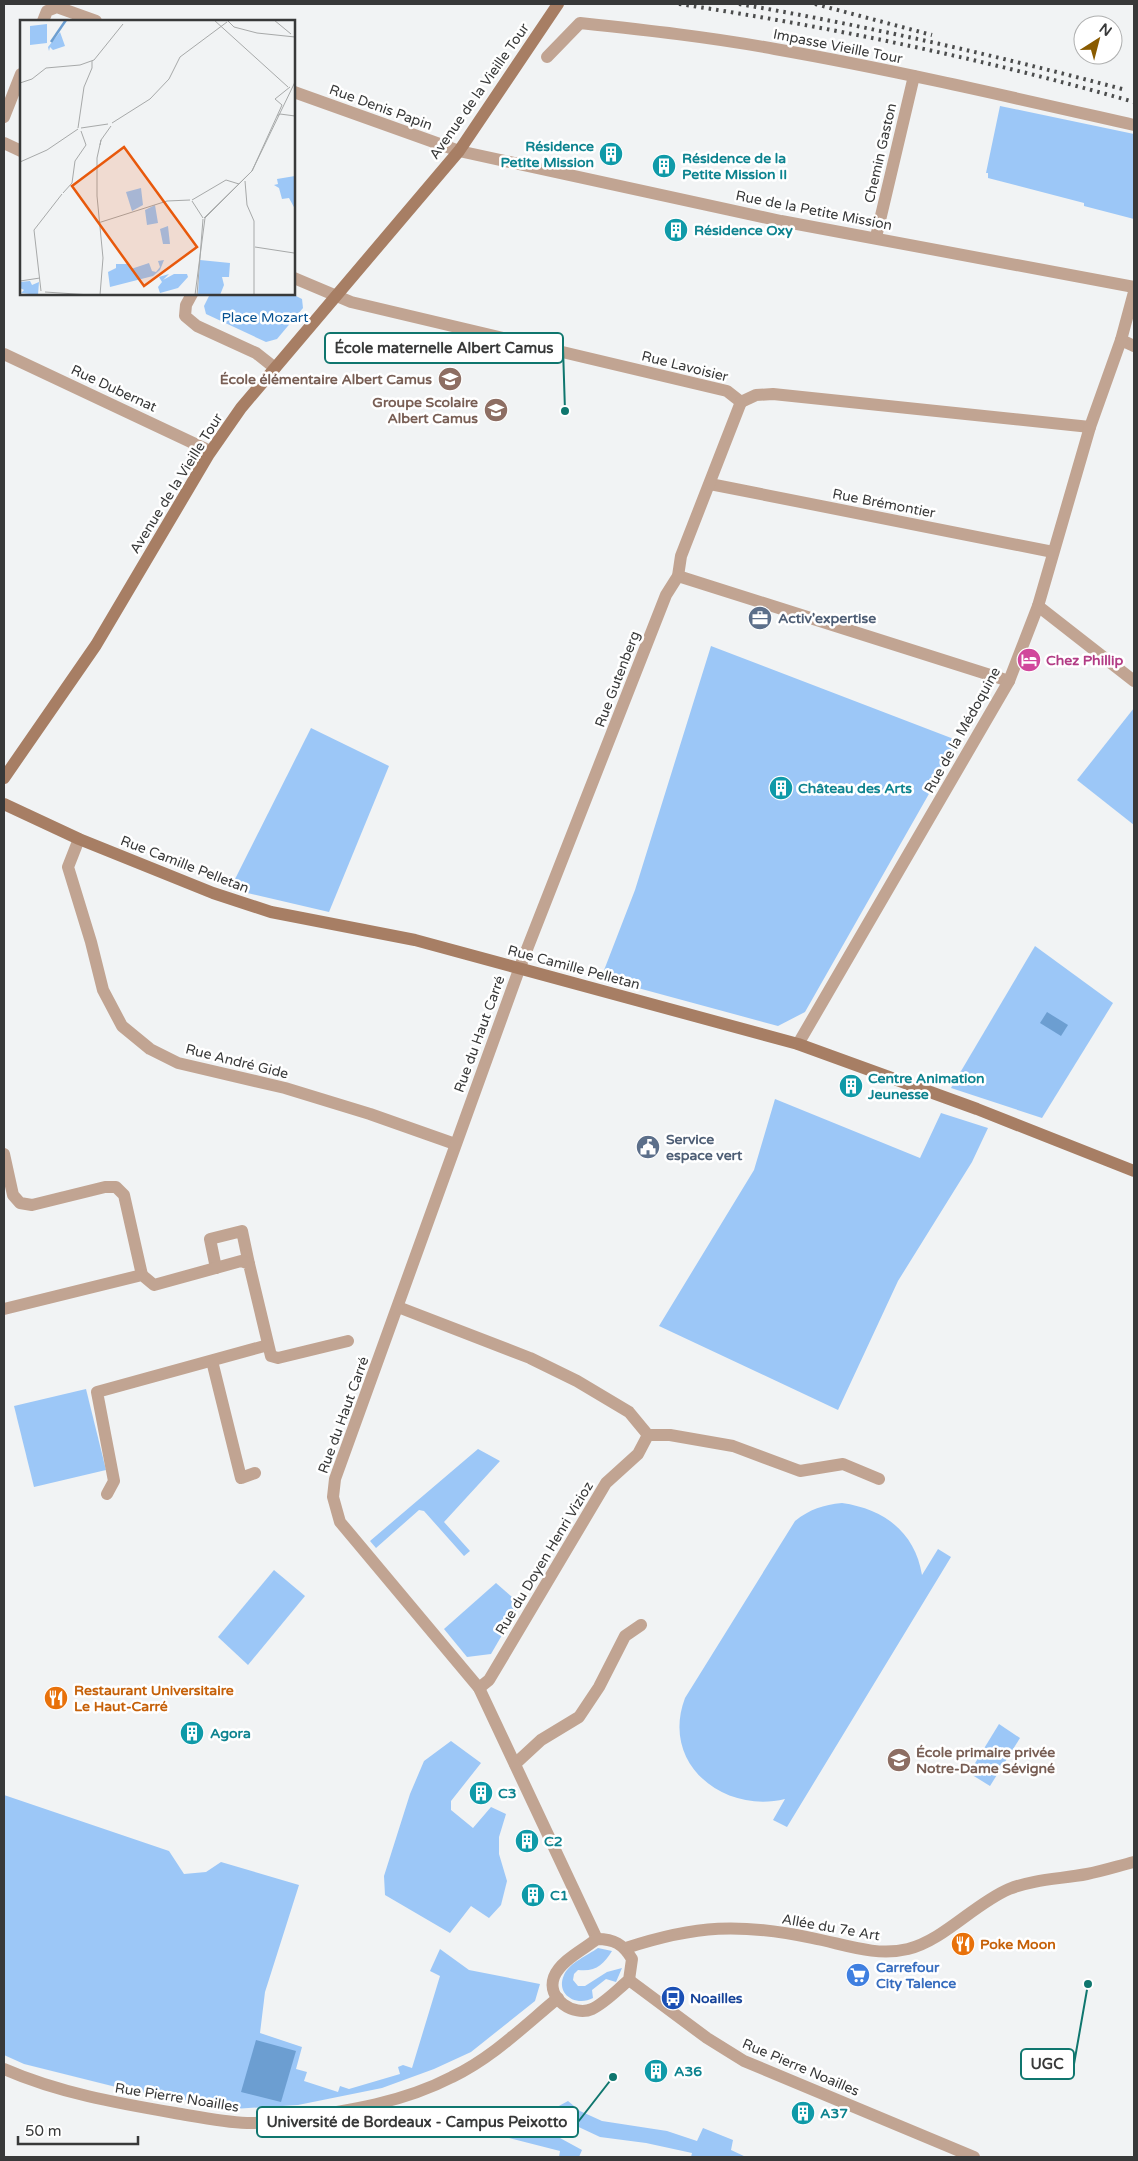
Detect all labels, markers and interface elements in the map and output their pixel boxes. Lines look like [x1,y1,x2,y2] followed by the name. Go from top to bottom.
[1073,15,1123,65] north arrow
[426,19,533,163] street label: Avenue de la Vieille Tour
[20,20,295,295] inset map
[1096,20,1115,40] text: N
[772,26,905,67] street label: Impasse Vieille Tour
[327,81,435,134] street label: Rue Denis Papin
[861,101,900,205] street label: Chemin Gaston
[500,138,594,171] place label: Résidence Petite Mission
[598,141,624,167] building icon: Résidence Petite Mission
[682,150,787,183] place label: Résidence de la Petite Mission II
[651,153,677,179] building icon: Résidence de la Petite Mission II
[734,187,894,234] street label: Rue de la Petite Mission
[663,217,689,243] building icon: Résidence Oxy
[694,222,793,239] place label: Résidence Oxy
[221,309,309,326] park label: Place Mozart
[325,333,563,363] callout: École maternelle Albert Camus
[335,338,553,357] text: École maternelle Albert Camus
[640,348,731,386] street label: Rue Lavoisier
[68,361,160,416] street label: Rue Dubernat
[437,366,463,392] school or university icon: École élémentaire Albert Camus
[220,371,432,388] place label: École élémentaire Albert Camus
[372,394,478,427] place label: Groupe Scolaire Albert Camus
[483,397,509,423] school or university icon: Groupe Scolaire Albert Camus
[126,409,227,557] street label: Avenue de la Vieille Tour
[831,485,937,522] street label: Rue Brémontier
[747,605,773,631] office icon: Activ'expertise
[778,610,876,627] place label: Activ'expertise
[591,629,644,730] street label: Rue Gutenberg
[1016,647,1042,673] hotel icon: Chez Phillip
[1046,652,1124,669] place label: Chez Phillip
[921,664,1004,796] street label: Rue de la Médoquine
[768,775,794,801] building icon: Château des Arts
[798,780,912,797] place label: Château des Arts
[118,832,251,897] street label: Rue Camille Pelletan
[506,942,642,993] street label: Rue Camille Pelletan
[450,973,509,1095] street label: Rue du Haut Carré
[184,1040,290,1082] street label: Rue André Gide
[867,1070,985,1103] place label: Centre Animation Jeunesse
[838,1073,864,1099] building icon: Centre Animation Jeunesse
[666,1131,743,1164] place label: Service espace vert
[635,1134,661,1160] public building icon: Service espace vert
[314,1354,373,1476] street label: Rue du Haut Carré
[492,1479,597,1638] street label: Rue du Doyen Henri Vizioz
[74,1682,234,1715] place label: Restaurant Universitaire Le Haut-Carré
[43,1685,69,1711] restaurant icon: Restaurant Universitaire Le Haut-Carré
[179,1720,205,1746] building icon: Agora
[210,1725,251,1742] place label: Agora
[916,1744,1055,1777] place label: École primaire privée Notre-Dame Sévigné
[886,1747,912,1773] school or university icon: École primaire privée Notre-Dame Sévigné
[468,1780,494,1806] building icon: C3
[498,1785,517,1802] place label: C3
[514,1828,540,1854] building icon: C2
[544,1833,563,1850] place label: C2
[520,1882,546,1908] building icon: C1
[550,1887,569,1904] place label: C1
[781,1911,882,1945] street label: Allée du 7e Art
[950,1931,976,1957] restaurant icon: Poke Moon
[980,1936,1056,1953] place label: Poke Moon
[876,1959,956,1992] place label: Carrefour City Talence
[845,1962,871,1988] supermarket icon: Carrefour City Talence
[660,1985,686,2011] bus stop icon: Noailles
[690,1990,743,2007] place label: Noailles
[740,2035,862,2100] street label: Rue Pierre Noailles
[1021,2049,1074,2079] callout: UGC
[1030,2055,1064,2073] text: UGC
[643,2058,669,2084] building icon: A36
[674,2063,702,2080] place label: A36
[114,2079,240,2116] street label: Rue Pierre Noailles
[790,2100,816,2126] building icon: A37
[820,2105,848,2122] place label: A37
[257,2107,578,2137] callout: Université de Bordeaux - Campus Peixotto
[267,2113,568,2132] text: Université de Bordeaux - Campus Peixotto
[18,2114,138,2146] scale bar
[25,2122,62,2140] text: 50 m

